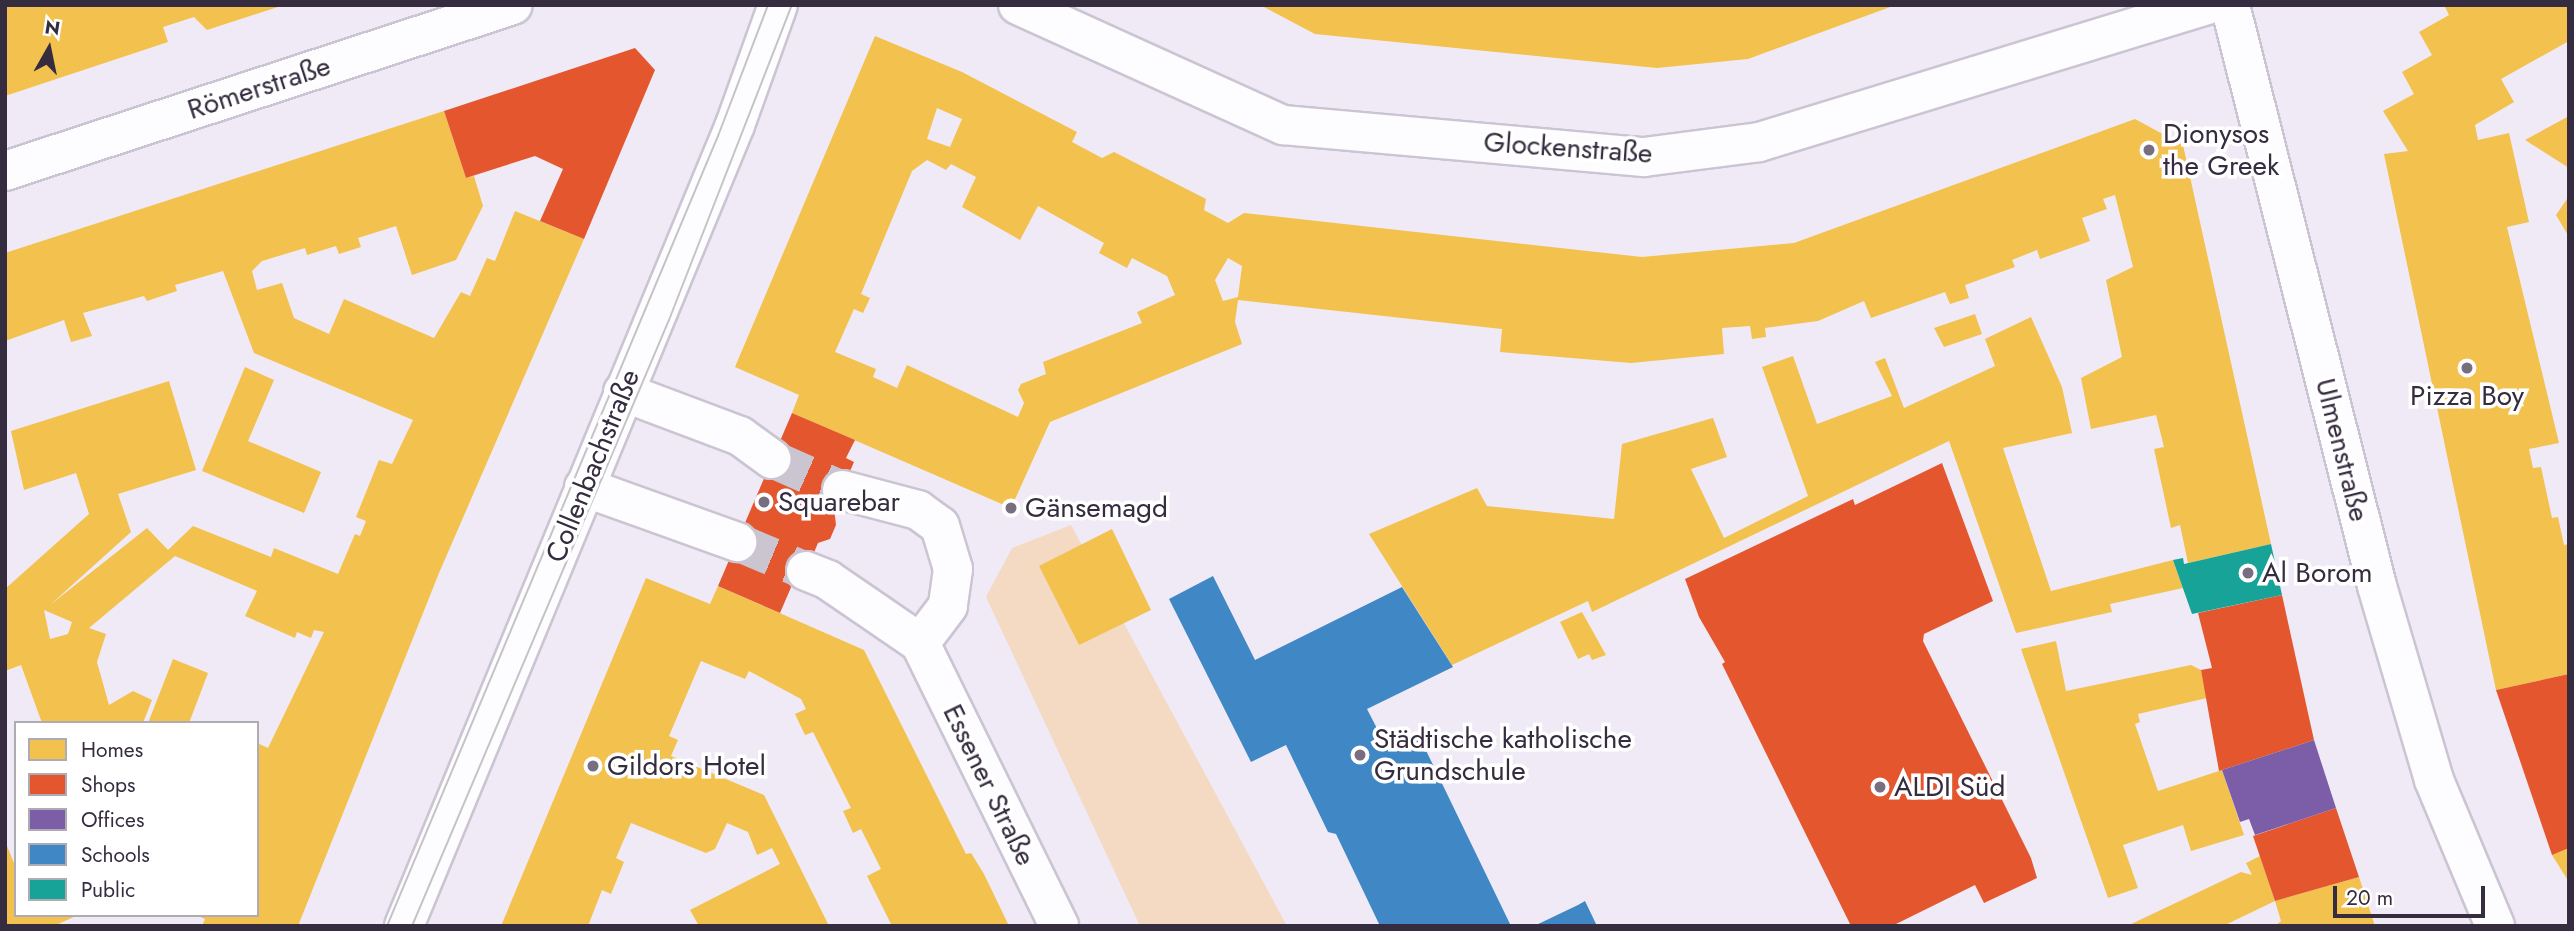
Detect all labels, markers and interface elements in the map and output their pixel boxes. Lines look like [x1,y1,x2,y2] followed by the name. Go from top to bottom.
[43,13,62,42] text: N
[14,14,84,84] north arrow
[183,49,335,127] street label: Römerstraße
[2163,117,2279,183] place label: Dionysos the Greek
[1482,125,1654,171] street label: Glockenstraße
[2141,142,2157,158] marker: Dionysos the Greek
[2459,360,2475,376] marker: Pizza Boy
[539,365,647,567] street label: Collenbachstraße
[2308,375,2376,525] street label: Ulmenstraße
[2410,379,2524,413] place label: Pizza Boy
[778,485,900,519] place label: Squarebar
[1025,491,1168,525] place label: Gänsemagd
[756,494,772,510] marker: Squarebar
[1003,500,1019,516] marker: Gänsemagd
[2262,556,2373,590] place label: Al Borom
[2240,565,2256,581] marker: Al Borom
[936,699,1042,871] street label: Essener Straße
[14,721,259,917] legend
[1374,722,1632,788] place label: Städtische katholische Grundschule
[81,735,143,765] text: Homes
[1352,747,1368,763] marker: Städtische katholische Grundschule
[607,749,766,783] place label: Gildors Hotel
[585,758,601,774] marker: Gildors Hotel
[81,770,135,800] text: Shops
[1894,770,2005,804] place label: ALDI Süd
[1872,779,1888,795] marker: ALDI Süd
[81,805,144,835] text: Offices
[81,840,150,870] text: Schools
[2336,872,2488,916] scale bar
[81,875,135,905] text: Public
[2346,883,2393,913] text: 20 m

